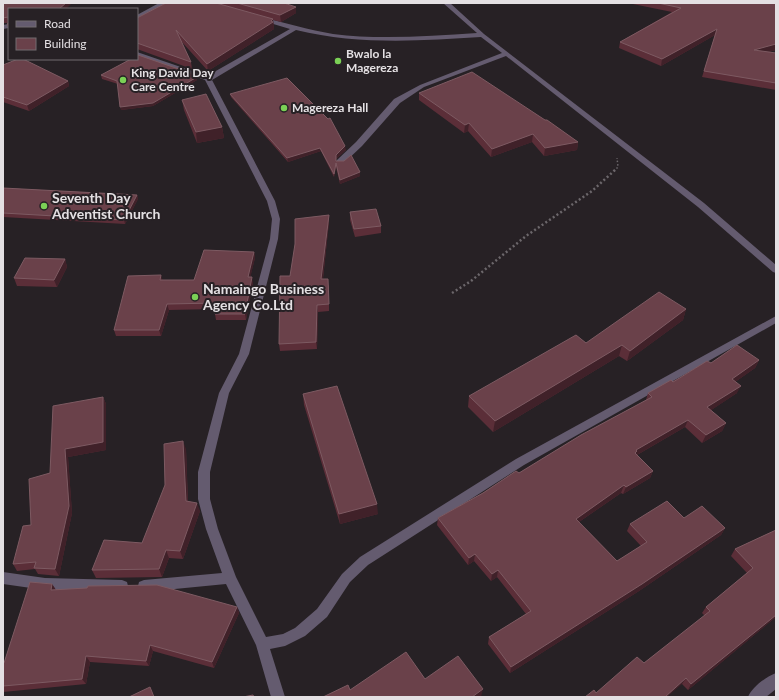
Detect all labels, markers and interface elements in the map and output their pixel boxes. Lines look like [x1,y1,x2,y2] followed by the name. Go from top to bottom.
[8,8,138,60] legend
[44,16,71,31] text: Road
[44,36,87,51] text: Building
[346,46,398,75] place label: Bwalo la Magereza
[333,56,343,66] marker: Bwalo la Magereza
[131,65,214,94] place label: King David Day Care Centre
[118,75,128,85] marker: King David Day Care Centre
[292,100,368,115] place label: Magereza Hall
[279,103,289,113] marker: Magereza Hall
[51,189,161,222] place label: Seventh Day Adventist Church
[39,201,49,211] marker: Seventh Day Adventist Church
[202,280,324,313] place label: Namaingo Business Agency Co.Ltd
[190,292,200,302] marker: Namaingo Business Agency Co.Ltd

